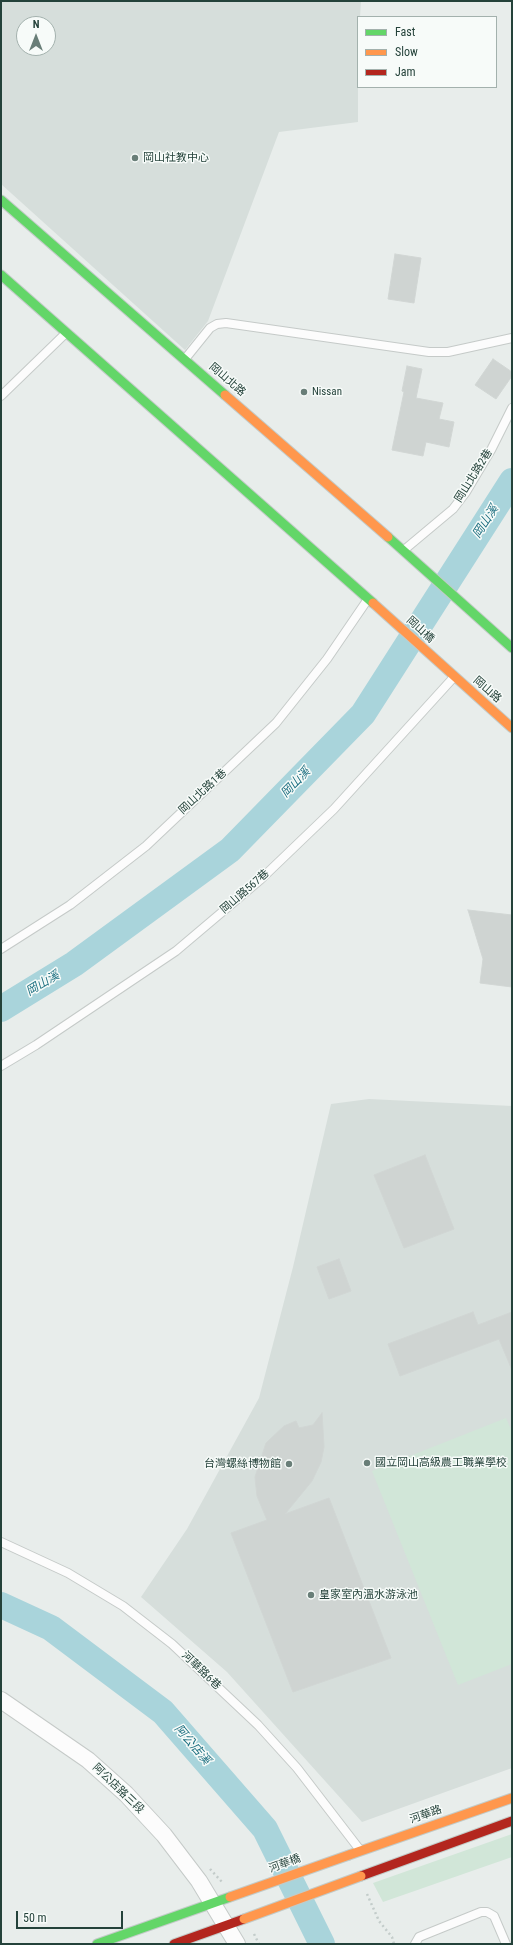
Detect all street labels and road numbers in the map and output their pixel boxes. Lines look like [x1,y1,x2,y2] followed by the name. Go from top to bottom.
[206,361,248,399] street label: 岡山北路
[452,447,496,505] street label: 岡山北路2巷
[403,614,437,646] street label: 岡山橋
[470,674,504,706] street label: 岡山路
[176,767,230,817] street label: 岡山北路1巷
[218,867,272,917] street label: 岡山路567巷
[179,1649,223,1693] street label: 河華路6巷
[90,1761,146,1817] street label: 阿公店路三段
[408,1803,444,1827] street label: 河華路
[267,1852,303,1876] street label: 河華橋

